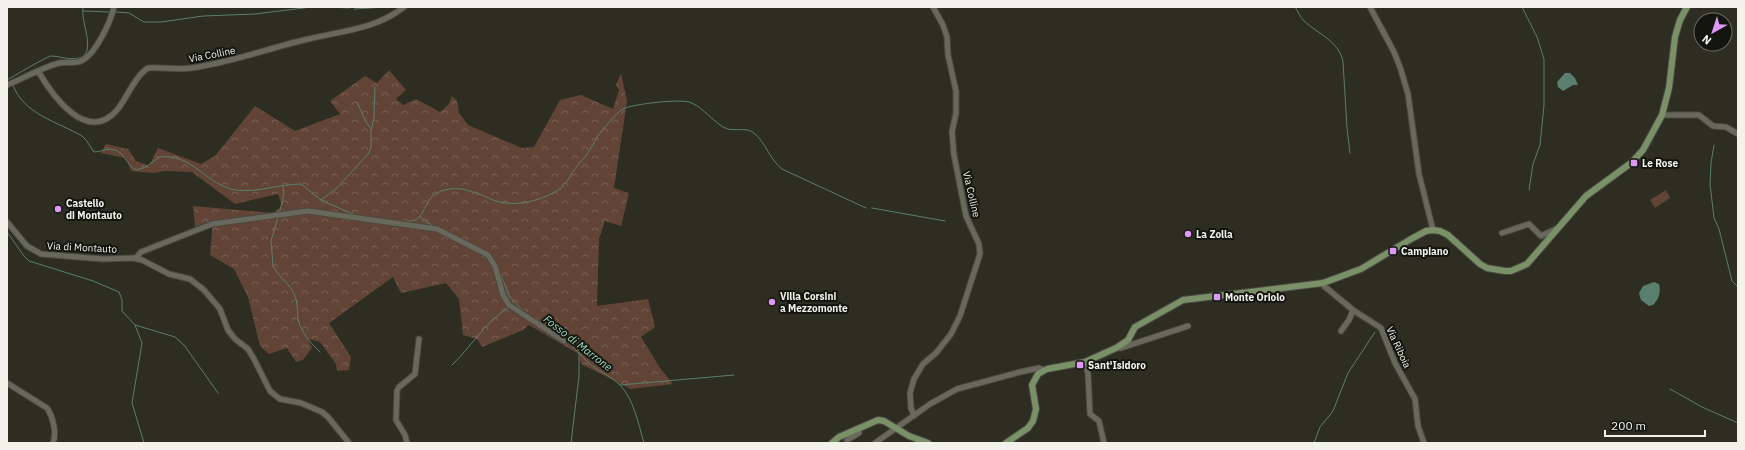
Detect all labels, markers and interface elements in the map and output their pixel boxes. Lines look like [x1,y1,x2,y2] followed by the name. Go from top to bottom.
[1693,12,1733,52] north arrow
[1699,32,1714,48] text: N
[188,44,237,65] street label: Via Colline
[1642,157,1678,170] place label: Le Rose
[1629,158,1639,168] marker: Le Rose
[960,170,983,219] street label: Via Colline
[66,197,122,222] place label: Castello di Montauto
[53,204,63,214] marker: Castello di Montauto
[1196,228,1233,241] place label: La Zolla
[1183,229,1193,239] marker: La Zolla
[47,239,118,256] street label: Via di Montauto
[1401,245,1449,258] place label: Campiano
[1388,246,1398,256] marker: Campiano
[780,290,848,315] place label: Villa Corsini a Mezzomonte
[1225,291,1285,304] place label: Monte Oriolo
[1212,292,1222,302] marker: Monte Oriolo
[767,297,777,307] marker: Villa Corsini a Mezzomonte
[541,312,615,374] water label: Fosso di Marrone
[1383,324,1414,371] street label: Via Riboia
[1088,359,1146,372] place label: Sant'Isidoro
[1075,360,1085,370] marker: Sant'Isidoro
[1605,412,1705,438] scale bar
[1611,418,1646,433] text: 200 m

